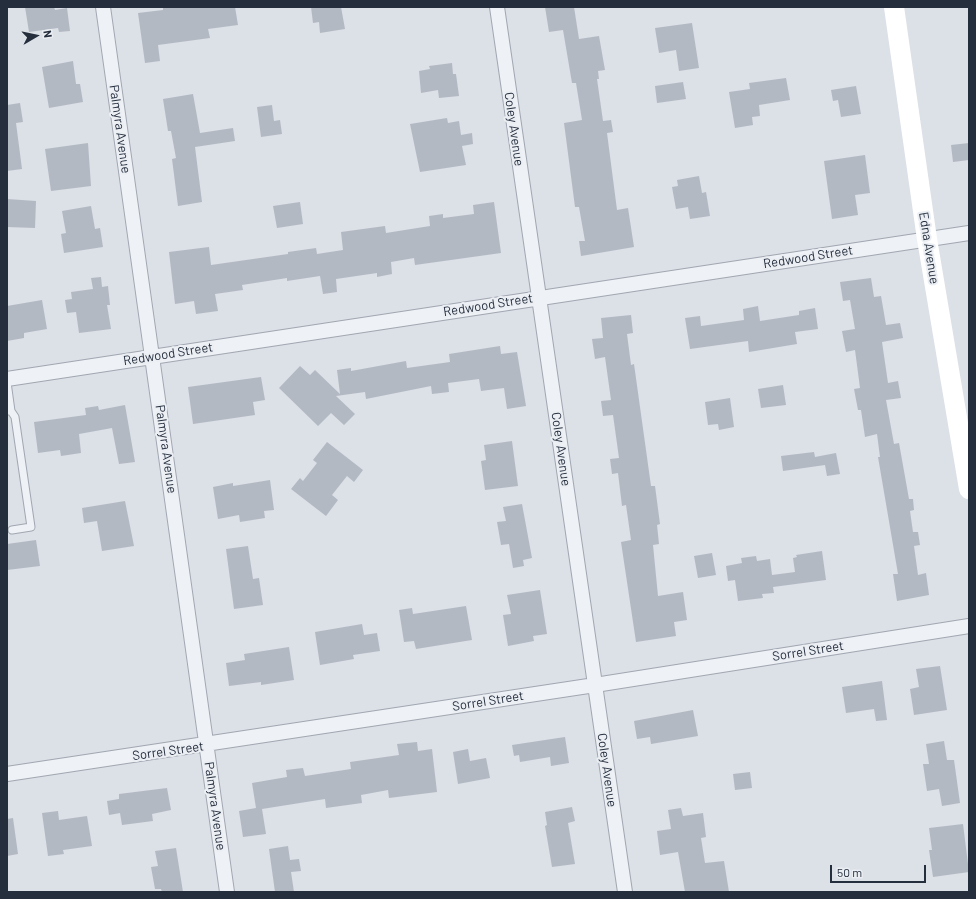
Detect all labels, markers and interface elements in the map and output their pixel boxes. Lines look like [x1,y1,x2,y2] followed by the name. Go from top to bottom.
[16,16,56,56] north arrow
[41,29,55,39] text: N
[106,84,134,174] street label: Palmyra Avenue
[501,91,527,167] street label: Coley Avenue
[916,211,942,285] street label: Edna Avenue
[762,242,854,272] street label: Redwood Street
[442,290,534,320] street label: Redwood Street
[122,339,214,369] street label: Redwood Street
[152,404,180,494] street label: Palmyra Avenue
[548,411,574,487] street label: Coley Avenue
[771,638,845,664] street label: Sorrel Street
[451,688,525,714] street label: Sorrel Street
[594,732,620,808] street label: Coley Avenue
[131,738,205,764] street label: Sorrel Street
[201,761,229,851] street label: Palmyra Avenue
[832,857,928,883] scale bar
[837,865,862,879] text: 50 m

